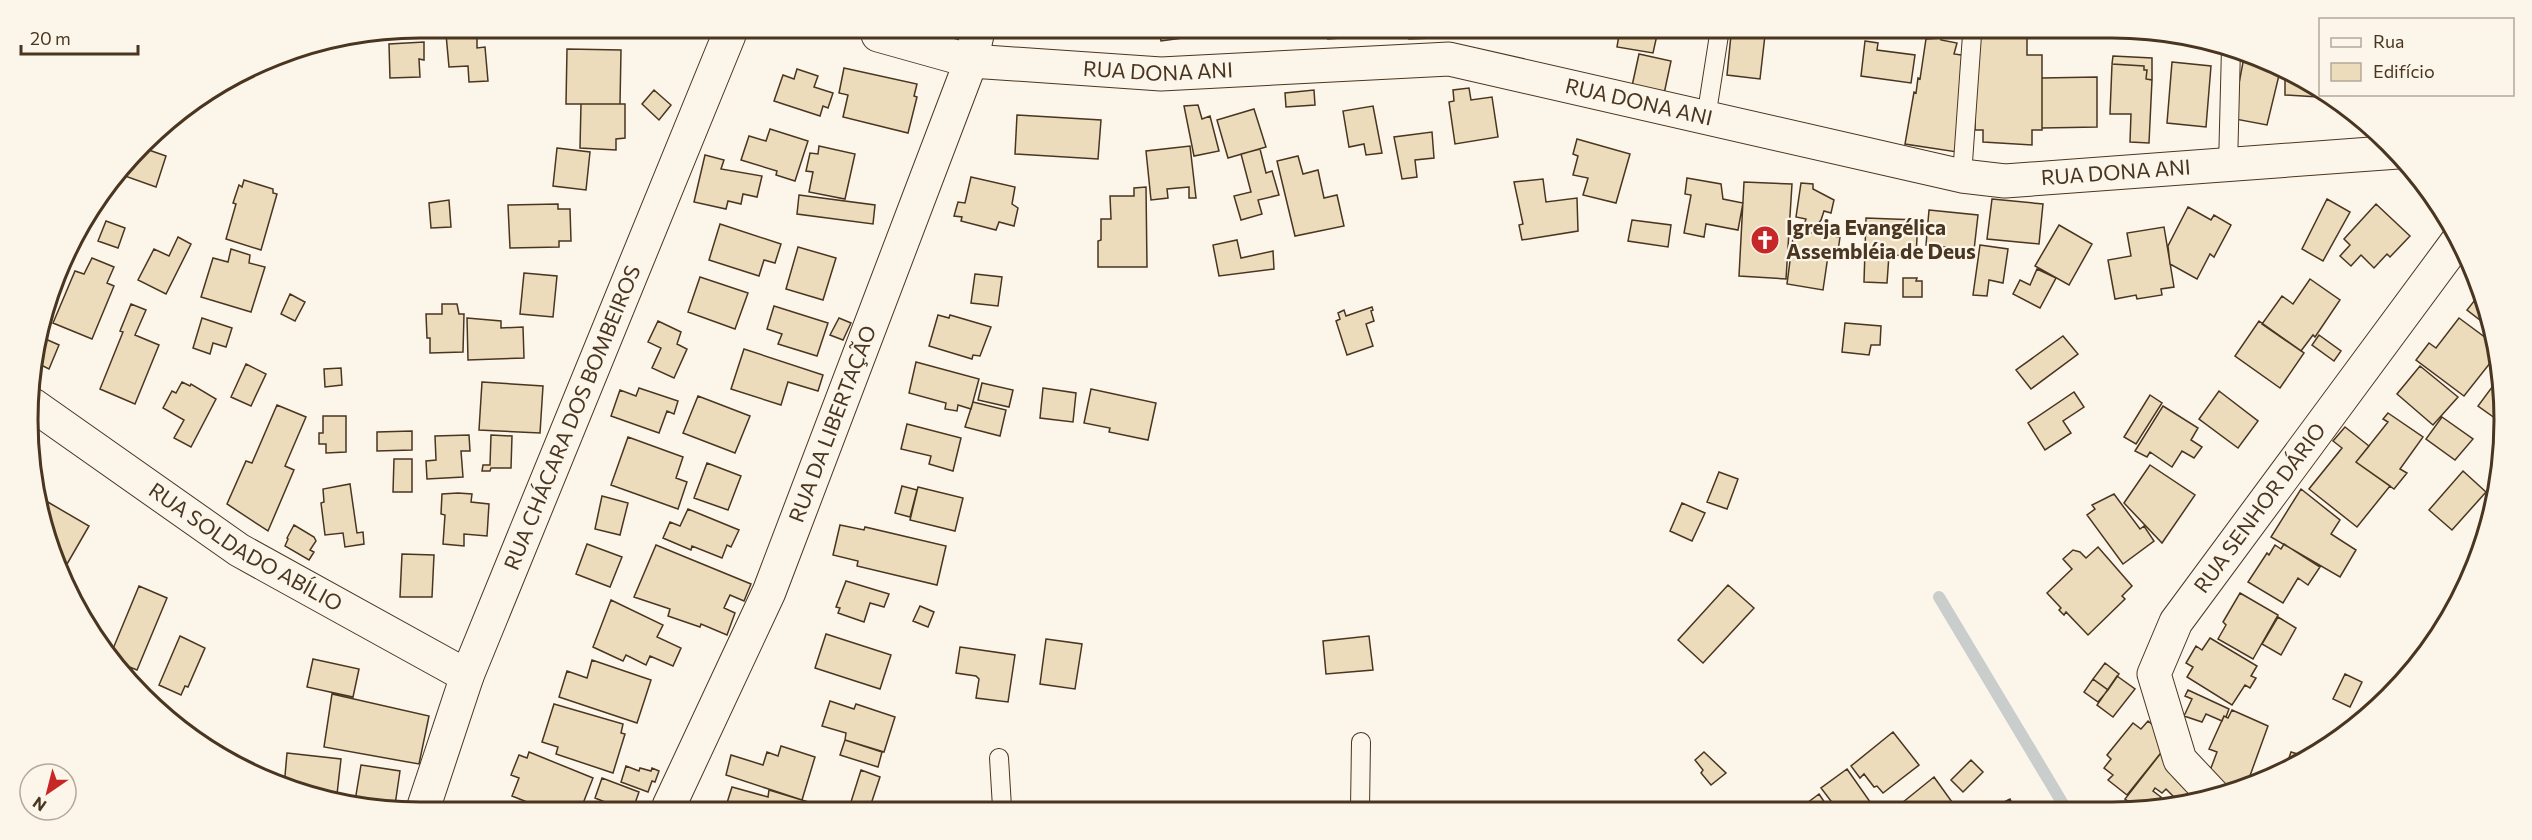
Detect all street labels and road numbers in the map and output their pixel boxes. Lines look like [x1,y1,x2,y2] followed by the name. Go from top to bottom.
[1082,55,1234,85] street label: RUA DONA ANI
[1563,72,1715,130] street label: RUA DONA ANI
[2040,153,2192,189] street label: RUA DONA ANI
[498,261,645,573] street label: RUA CHÁCARA DOS BOMBEIROS
[783,321,880,525] street label: RUA DA LIBERTAÇÃO
[2188,417,2330,597] street label: RUA SENHOR DÁRIO
[145,477,347,616] street label: RUA SOLDADO ABÍLIO

